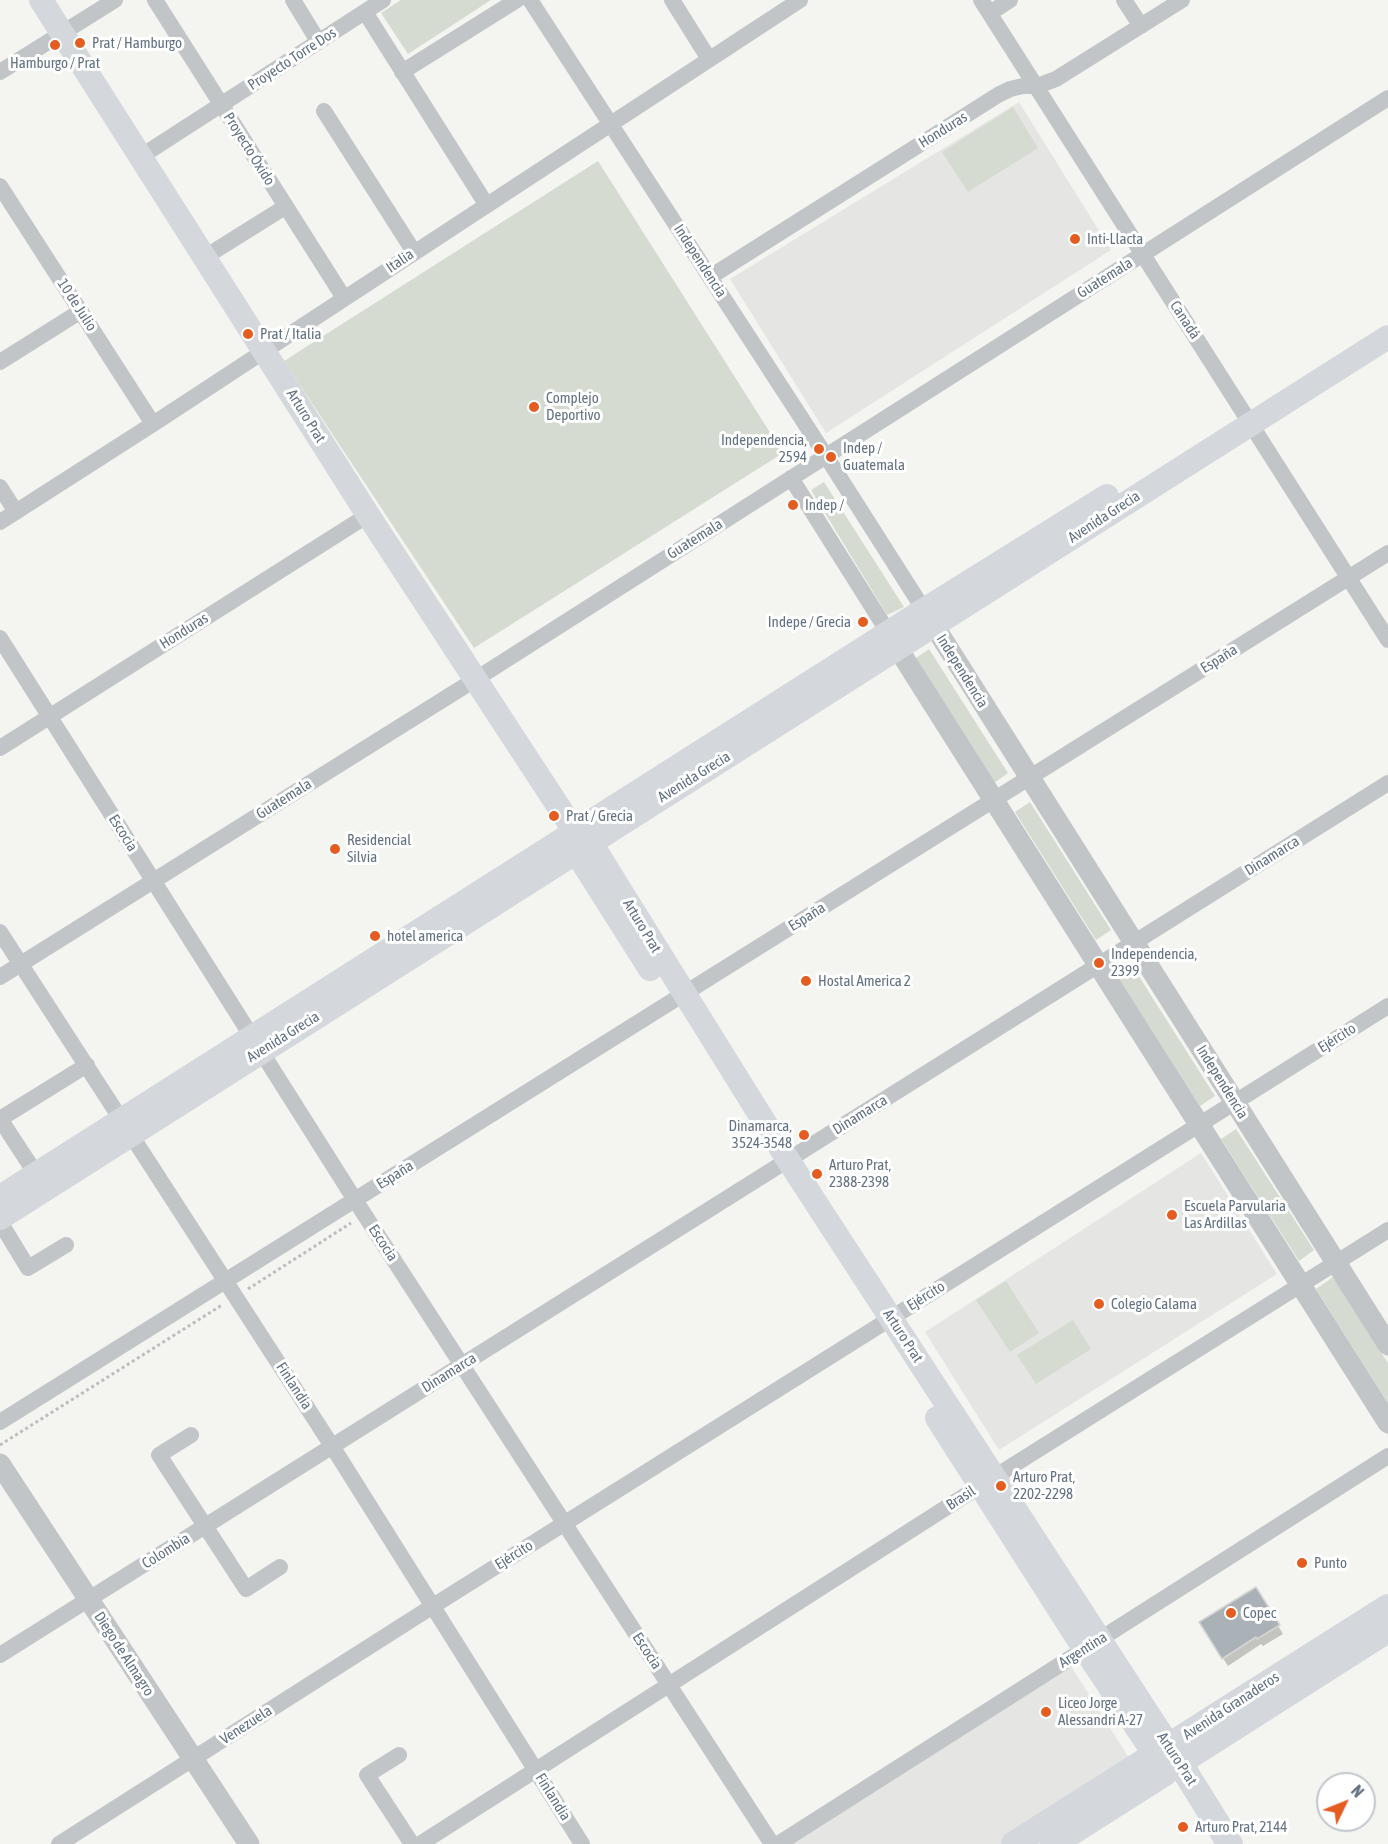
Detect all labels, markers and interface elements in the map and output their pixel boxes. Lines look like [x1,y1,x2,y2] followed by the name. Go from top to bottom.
[245,24,339,94] street label: Proyecto Torre Dos
[92,34,182,52] place label: Prat / Hamburgo
[73,36,87,50] marker: Prat / Hamburgo
[48,38,62,52] marker: Hamburgo / Prat
[10,54,100,72] place label: Hamburgo / Prat
[915,108,971,152] street label: Honduras
[219,109,279,189] street label: Proyecto Óxido
[670,221,730,301] street label: Independencia
[1087,230,1143,248] place label: Inti-Llacta
[1068,232,1082,246] marker: Inti-Llacta
[383,245,417,277] street label: Italia
[1074,254,1136,302] street label: Guatemala
[53,276,101,334] street label: 10 de Julio
[1166,297,1204,343] street label: Canadá
[260,325,321,343] place label: Prat / Italia
[241,327,255,341] marker: Prat / Italia
[283,386,329,446] street label: Arturo Prat
[546,389,600,424] place label: Complejo Deportivo
[527,400,541,414] marker: Complejo Deportivo
[721,431,807,466] place label: Independencia, 2594
[843,439,905,474] place label: Indep / Guatemala
[812,442,826,456] marker: Independencia, 2594
[824,450,838,464] marker: Indep / Guatemala
[1065,487,1143,547] street label: Avenida Grecia
[805,496,844,514] place label: Indep /
[786,498,800,512] marker: Indep /
[664,515,726,563] street label: Guatemala
[156,609,212,653] street label: Honduras
[768,613,851,631] place label: Indepe / Grecia
[856,615,870,629] marker: Indepe / Grecia
[932,631,992,711] street label: Independencia
[1197,641,1241,677] street label: España
[654,748,734,806] street label: Avenida Grecia
[253,775,315,823] street label: Guatemala
[566,807,633,825] place label: Prat / Grecia
[547,809,561,823] marker: Prat / Grecia
[105,811,141,855] street label: Escocia
[347,831,411,866] place label: Residencial Silvia
[1241,832,1303,880] street label: Dinamarca
[328,842,342,856] marker: Residencial Silvia
[619,896,665,956] street label: Arturo Prat
[785,899,829,935] street label: España
[387,927,463,945] place label: hotel america
[368,929,382,943] marker: hotel america
[1111,945,1197,980] place label: Independencia, 2399
[1092,956,1106,970] marker: Independencia, 2399
[818,972,911,990] place label: Hostal America 2
[799,974,813,988] marker: Hostal America 2
[243,1008,323,1066] street label: Avenida Grecia
[1315,1019,1359,1057] street label: Ejército
[1192,1042,1252,1122] street label: Independencia
[829,1091,891,1139] street label: Dinamarca
[729,1117,792,1152] place label: Dinamarca, 3524-3548
[797,1128,811,1142] marker: Dinamarca, 3524-3548
[829,1156,891,1191] place label: Arturo Prat, 2388-2398
[373,1157,417,1193] street label: España
[810,1167,824,1181] marker: Arturo Prat, 2388-2398
[1184,1197,1286,1232] place label: Escuela Parvularia Las Ardillas
[1165,1208,1179,1222] marker: Escuela Parvularia Las Ardillas
[364,1221,402,1265] street label: Escocia
[904,1277,948,1315] street label: Ejército
[1111,1295,1197,1313] place label: Colegio Calama
[1092,1297,1106,1311] marker: Colegio Calama
[879,1306,927,1366] street label: Arturo Prat
[418,1349,480,1397] street label: Dinamarca
[272,1359,316,1413] street label: Finlandia
[1013,1468,1075,1503] place label: Arturo Prat, 2202-2298
[994,1479,1008,1493] marker: Arturo Prat, 2202-2298
[943,1482,979,1514] street label: Brasil
[139,1529,193,1573] street label: Colombia
[492,1536,536,1574] street label: Ejército
[1314,1554,1347,1572] place label: Punto
[1295,1556,1309,1570] marker: Punto
[1243,1604,1276,1622] place label: Copec
[1224,1606,1238,1620] marker: Copec
[90,1608,158,1700] street label: Diego de Almagro
[1056,1628,1110,1672] street label: Argentina
[628,1629,666,1673] street label: Escocia
[1180,1668,1282,1744] street label: Avenida Granaderos
[1058,1694,1143,1729] place label: Liceo Jorge Alessandri A-27
[217,1702,275,1748] street label: Venezuela
[1039,1705,1053,1719] marker: Liceo Jorge Alessandri A-27
[1153,1729,1201,1789] street label: Arturo Prat
[531,1770,575,1824] street label: Finlandia
[1316,1772,1376,1832] north arrow
[1348,1781,1368,1801] text: N
[1195,1818,1287,1836] place label: Arturo Prat, 2144
[1176,1820,1190,1834] marker: Arturo Prat, 2144

